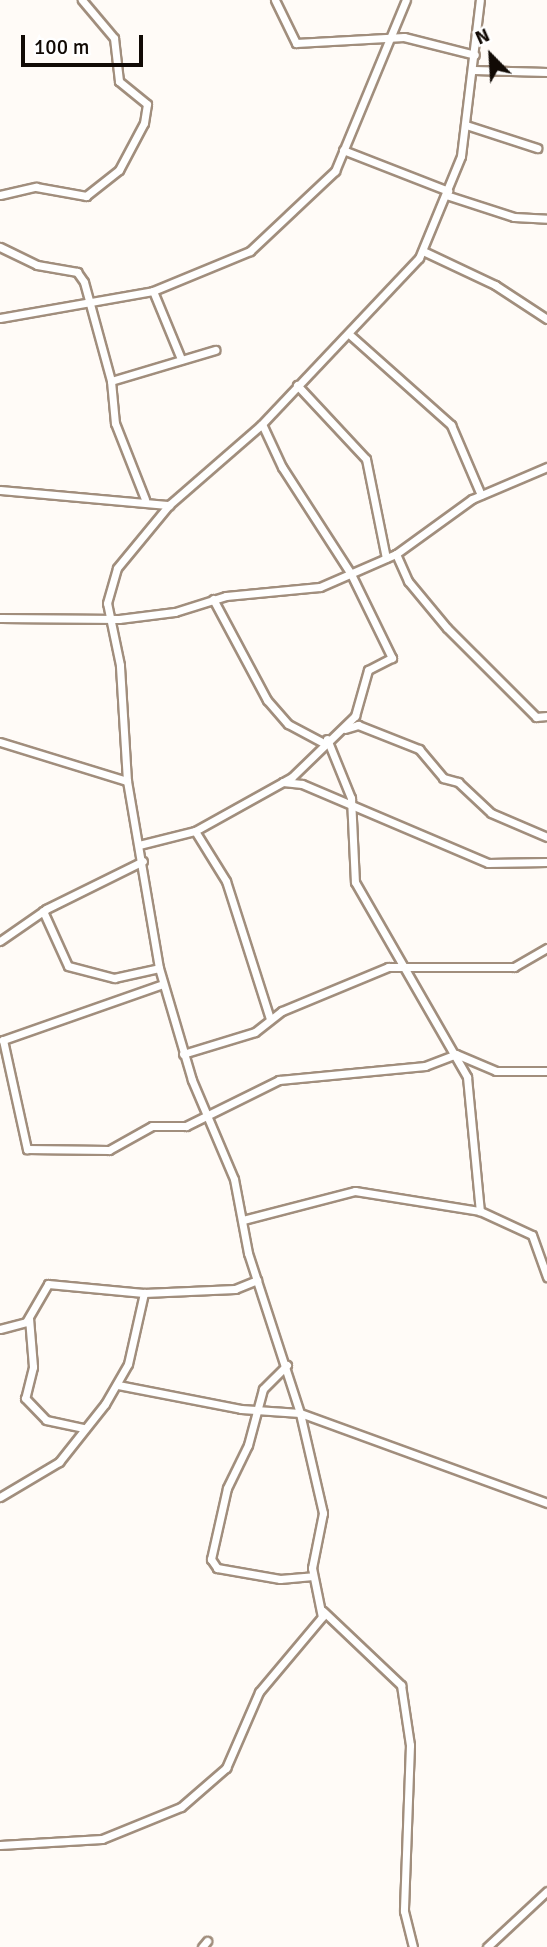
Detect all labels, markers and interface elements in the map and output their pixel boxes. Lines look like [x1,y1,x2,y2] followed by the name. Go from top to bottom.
[24,21,147,65] scale bar
[456,21,526,91] north arrow
[472,23,493,50] text: N
[34,34,89,60] text: 100 m

